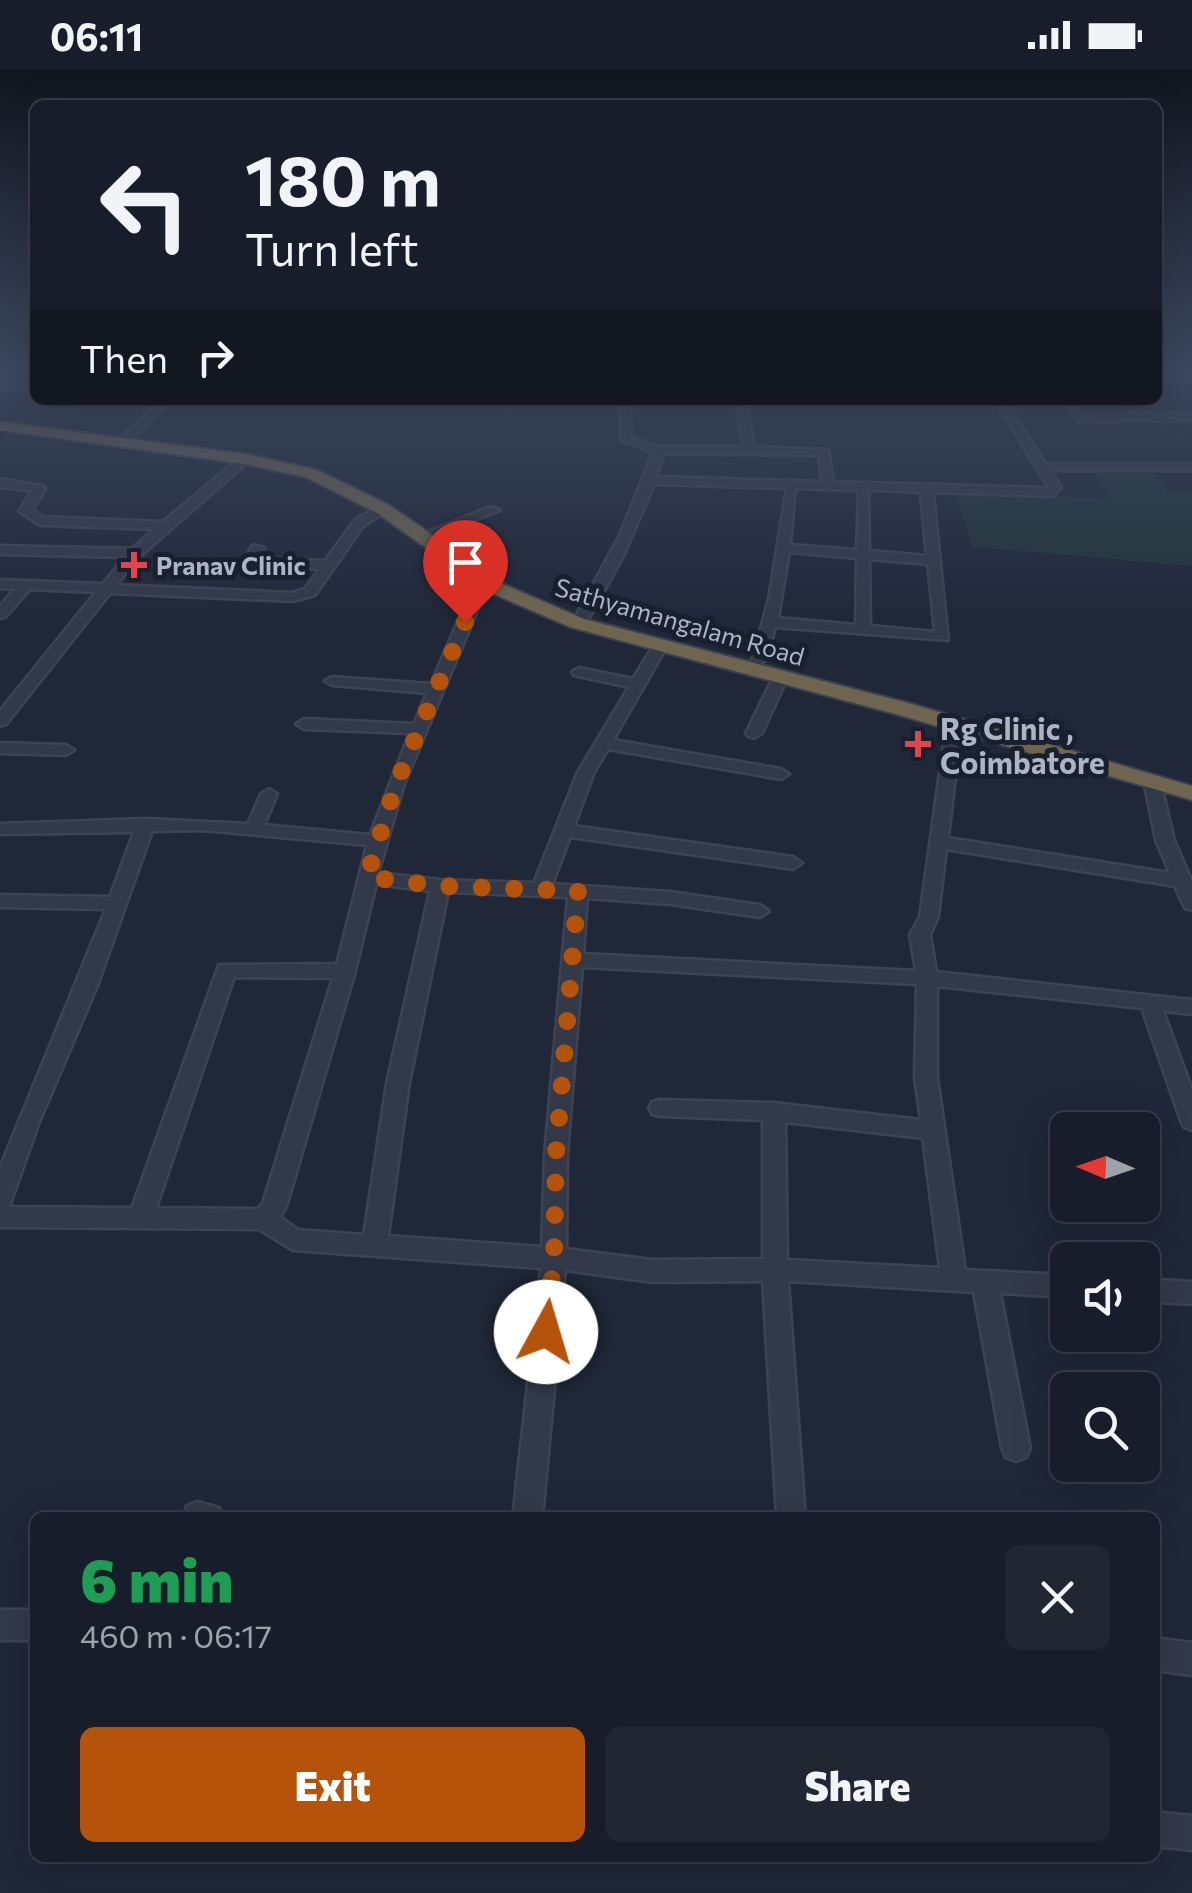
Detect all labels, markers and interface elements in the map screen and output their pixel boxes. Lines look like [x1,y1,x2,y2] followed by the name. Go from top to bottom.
[50,12,143,59] text: 06:11
[245,135,441,220] text: 180 m
[80,140,210,270] icon: left
[245,220,419,275] text: Turn left
[188,330,243,385] icon: right
[80,334,168,381] text: Then
[423,520,508,623] pin
[438,535,493,590] icon: arrive
[156,550,306,580] place label: Pranav Clinic
[121,552,147,578] marker: Pranav Clinic
[552,571,808,671] street label: Sathyamangalam Road
[940,709,1105,780] place label: Rg Clinic , Coimbatore
[905,731,931,757] marker: Rg Clinic , Coimbatore
[1050,1112,1160,1222] north arrow
[1050,1112,1160,1482] map controls
[1050,1242,1160,1352] button: sound
[494,1280,598,1384] position arrow
[1050,1372,1160,1482] button: search
[80,1541,233,1614] text: 6 min
[1005,1545,1110,1650] button: close
[80,1615,272,1655] text: 460 m · 06:17
[80,1727,585,1842] button: Exit
[605,1727,1110,1842] button: Share

